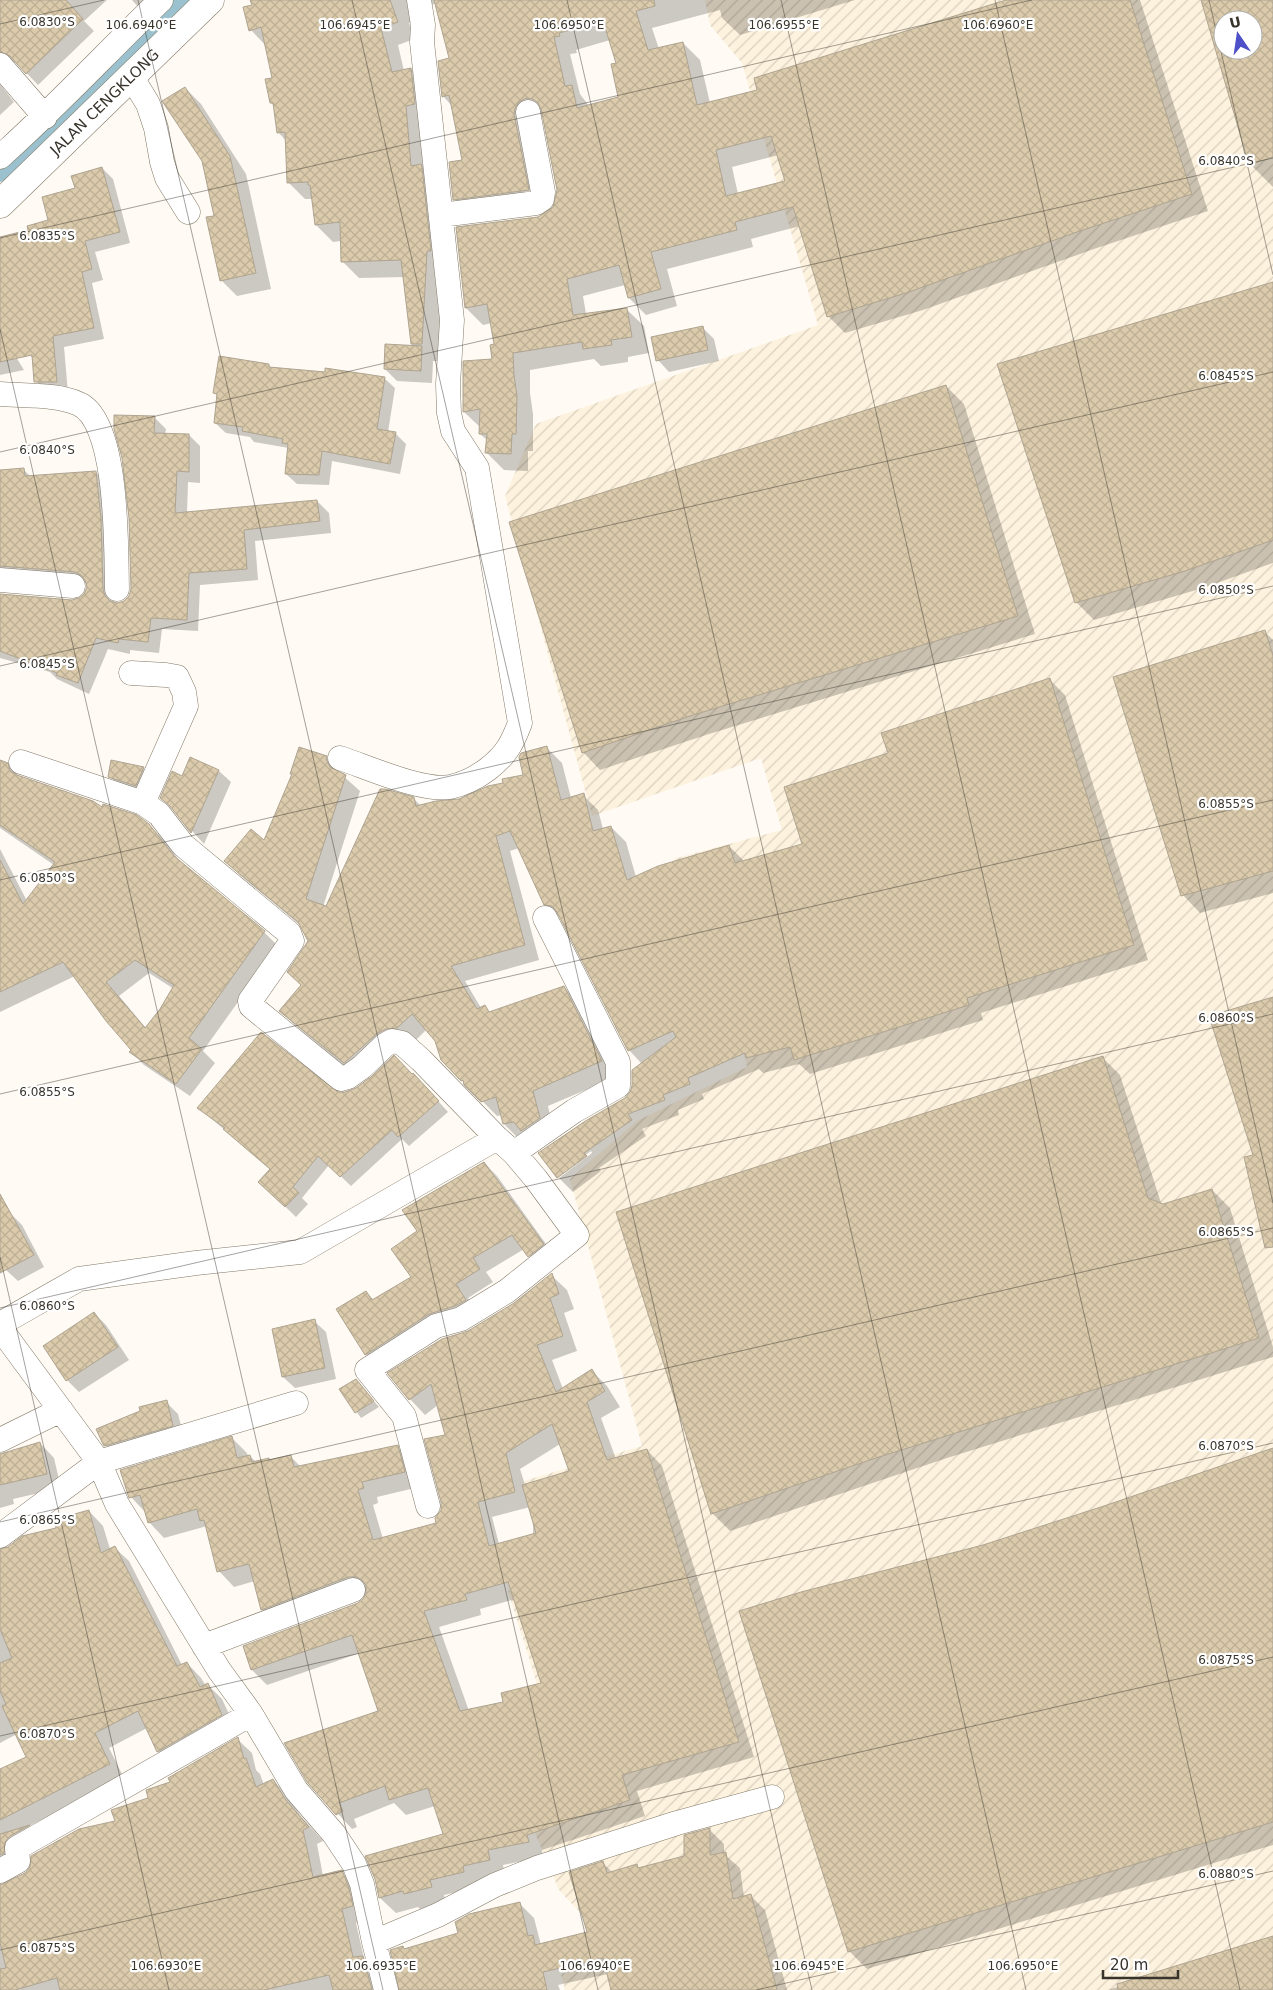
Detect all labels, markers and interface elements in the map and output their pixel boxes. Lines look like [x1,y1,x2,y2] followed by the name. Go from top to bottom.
[1213,10,1263,60] north arrow
[1228,13,1242,31] text: U
[19,15,75,29] text: 6.0830°S
[106,18,176,32] text: 106.6940°E
[320,18,390,32] text: 106.6945°E
[534,18,604,32] text: 106.6950°E
[749,18,819,32] text: 106.6955°E
[963,18,1033,32] text: 106.6960°E
[46,45,163,160] street label: JALAN CENGKLONG
[1198,154,1254,168] text: 6.0840°S
[19,229,75,243] text: 6.0835°S
[1198,369,1254,383] text: 6.0845°S
[19,443,75,457] text: 6.0840°S
[1198,583,1254,597] text: 6.0850°S
[19,657,75,671] text: 6.0845°S
[1198,797,1254,811] text: 6.0855°S
[19,871,75,885] text: 6.0850°S
[1198,1011,1254,1025] text: 6.0860°S
[19,1085,75,1099] text: 6.0855°S
[1198,1225,1254,1239] text: 6.0865°S
[19,1299,75,1313] text: 6.0860°S
[1198,1439,1254,1453] text: 6.0870°S
[19,1513,75,1527] text: 6.0865°S
[1198,1653,1254,1667] text: 6.0875°S
[19,1727,75,1741] text: 6.0870°S
[1198,1867,1254,1881] text: 6.0880°S
[19,1941,75,1955] text: 6.0875°S
[1103,1948,1178,1980] scale bar
[1110,1956,1148,1974] text: 20 m
[131,1959,201,1973] text: 106.6930°E
[346,1959,416,1973] text: 106.6935°E
[560,1959,630,1973] text: 106.6940°E
[774,1959,844,1973] text: 106.6945°E
[988,1959,1058,1973] text: 106.6950°E

